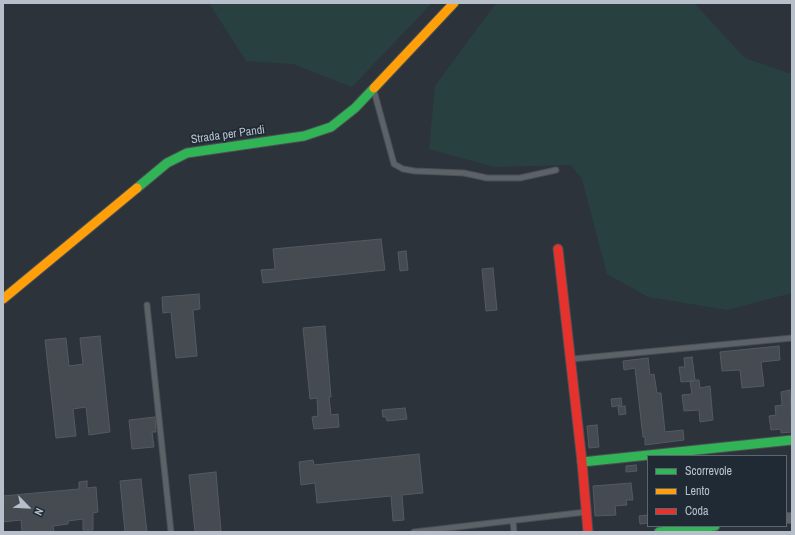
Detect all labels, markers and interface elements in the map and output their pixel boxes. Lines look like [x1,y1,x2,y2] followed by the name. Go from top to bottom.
[190,123,266,147] street label: Strada per Pandi
[647,455,787,527] legend
[685,463,732,479] text: Scorrevole
[685,483,710,499] text: Lento
[8,487,48,527] north arrow
[685,503,709,519] text: Coda
[31,506,47,518] text: N

